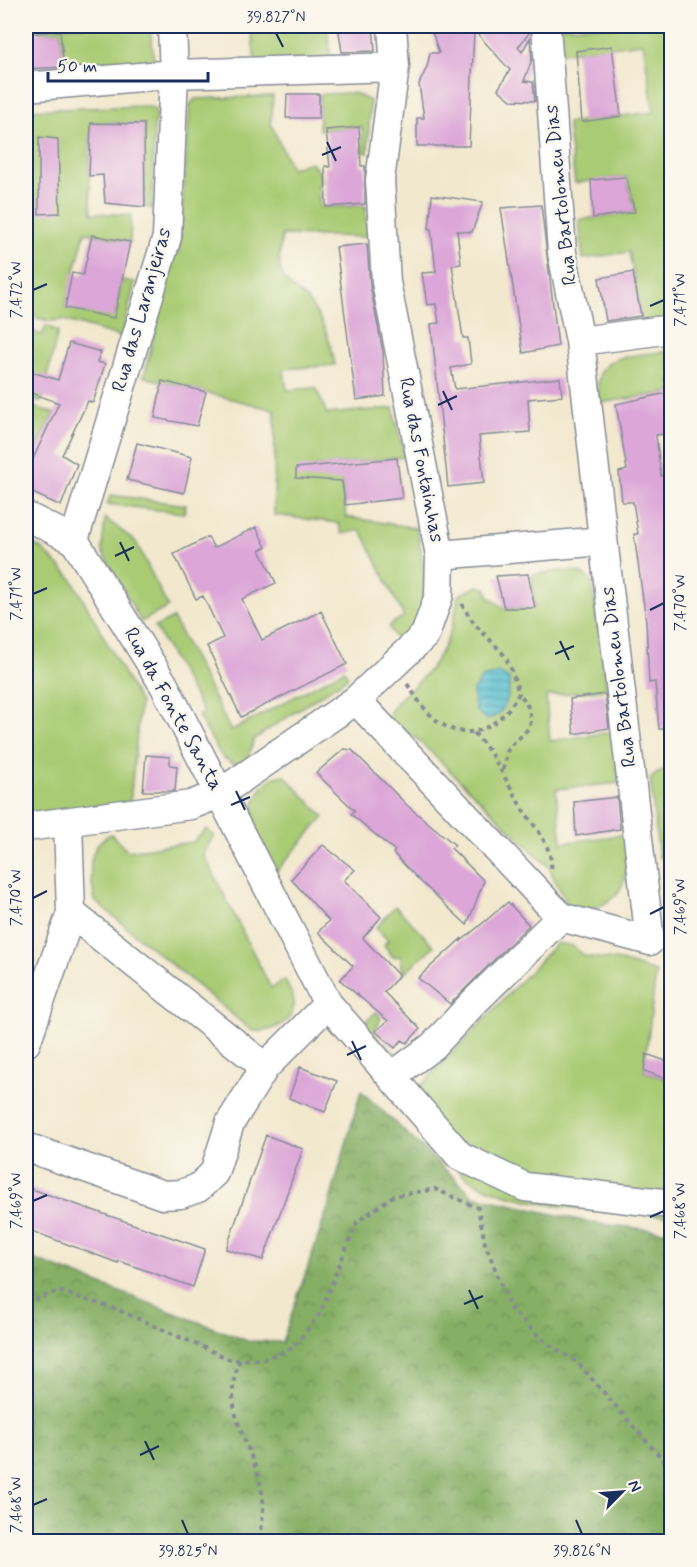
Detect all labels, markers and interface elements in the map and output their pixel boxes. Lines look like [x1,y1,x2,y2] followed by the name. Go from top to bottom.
[246,8,306,28] text: 39.827°N
[48,45,208,83] scale bar
[57,55,97,79] text: 50 m
[538,103,584,287] street label: Rua Bartolomeu Dias
[106,225,178,395] street label: Rua das Laranjeiras
[7,262,27,318] text: 7.472°W
[671,273,691,327] text: 7.471°W
[392,375,450,545] street label: Rua das Fontainhas
[7,567,27,621] text: 7.471°W
[671,575,691,631] text: 7.470°W
[595,585,643,769] street label: Rua Bartolomeu Dias
[117,623,229,795] street label: Rua da Fonte Santa
[7,870,27,926] text: 7.470°W
[671,879,691,935] text: 7.469°W
[7,1173,27,1229] text: 7.469°W
[671,1183,691,1239] text: 7.468°W
[592,1462,652,1522] north arrow
[7,1477,27,1533] text: 7.468°W
[622,1477,646,1496] text: N
[158,1542,218,1562] text: 39.825°N
[553,1542,611,1562] text: 39.826°N

